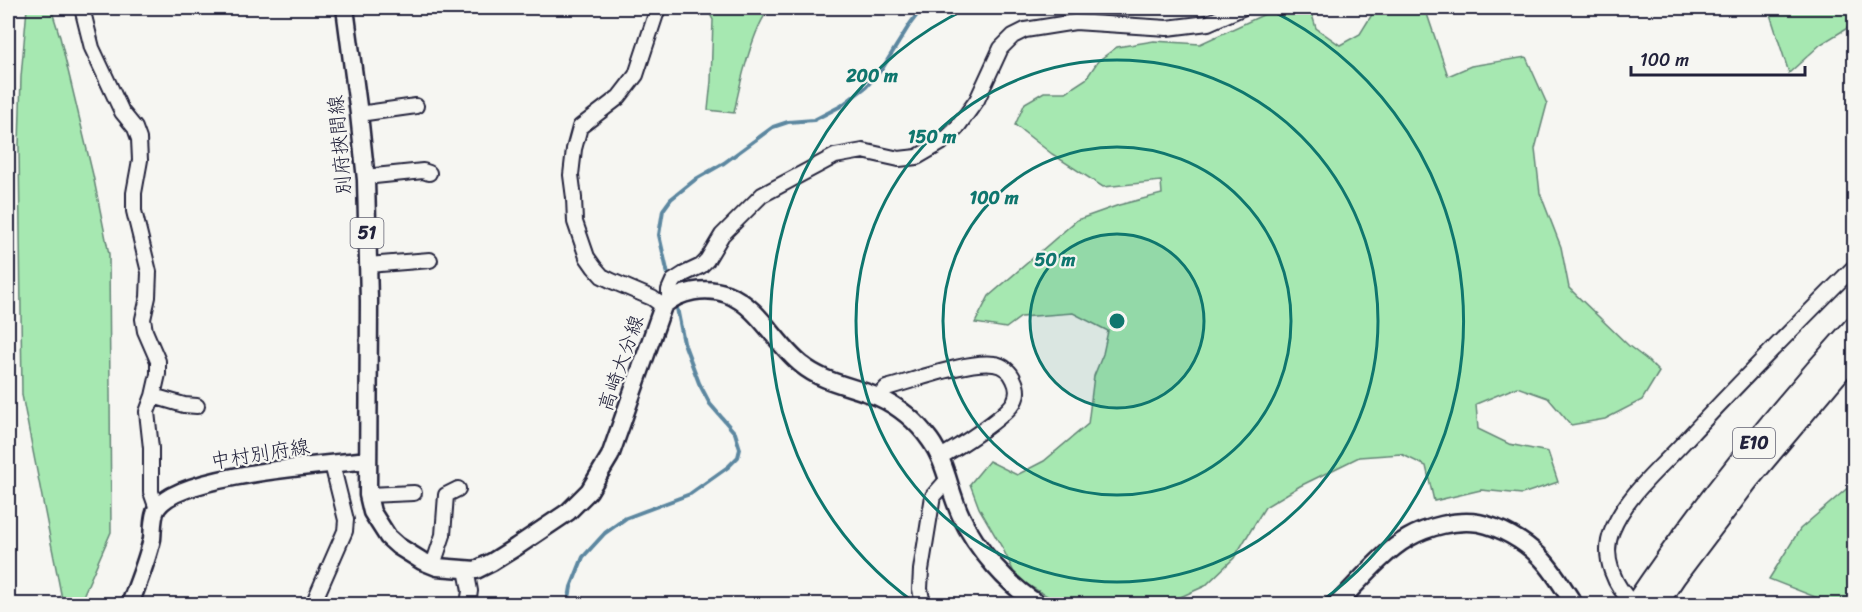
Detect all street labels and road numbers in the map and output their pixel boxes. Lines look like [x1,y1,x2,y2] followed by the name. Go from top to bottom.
[318,94,362,196] street label: 別府挾間線
[350,218,384,248] road number: 51
[588,310,654,416] street label: 高崎大分線
[1733,428,1775,458] road number: E10
[208,429,312,479] street label: 中村別府線

